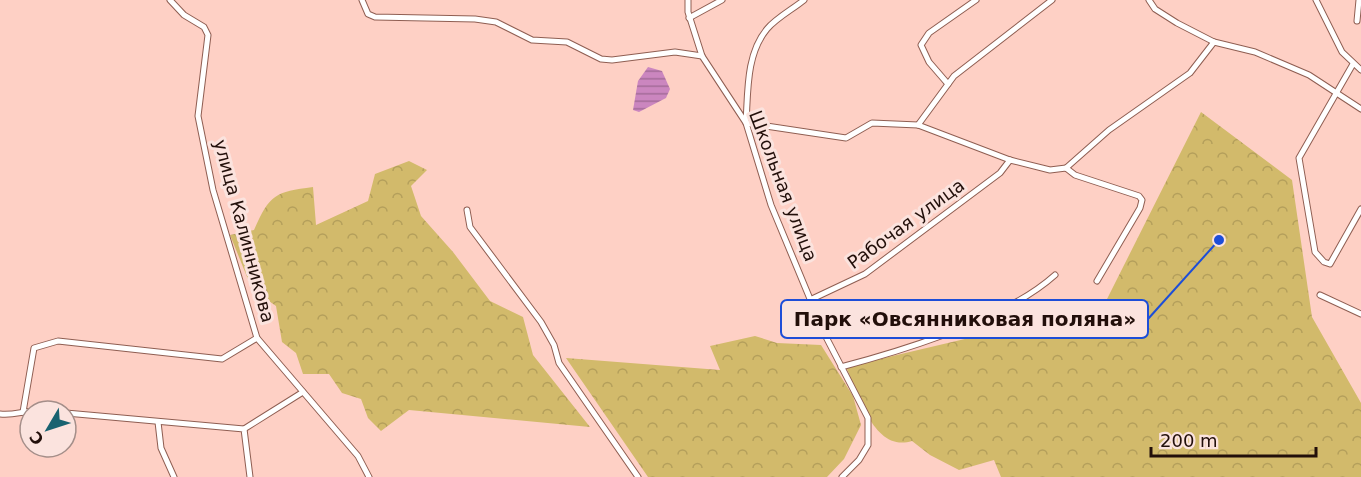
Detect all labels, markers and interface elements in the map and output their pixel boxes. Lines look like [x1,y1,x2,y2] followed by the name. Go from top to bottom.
[745,107,822,264] street label: Школьная улица
[210,137,279,325] street label: улица Калинникова
[843,174,968,273] street label: Рабочая улица
[781,300,1148,338] callout: Парк «Овсянниковая поляна»
[794,307,1136,331] text: Парк «Овсянниковая поляна»
[18,399,78,459] north arrow
[1151,420,1316,458] scale bar
[26,428,48,449] text: С
[1160,430,1218,451] text: 200 m

